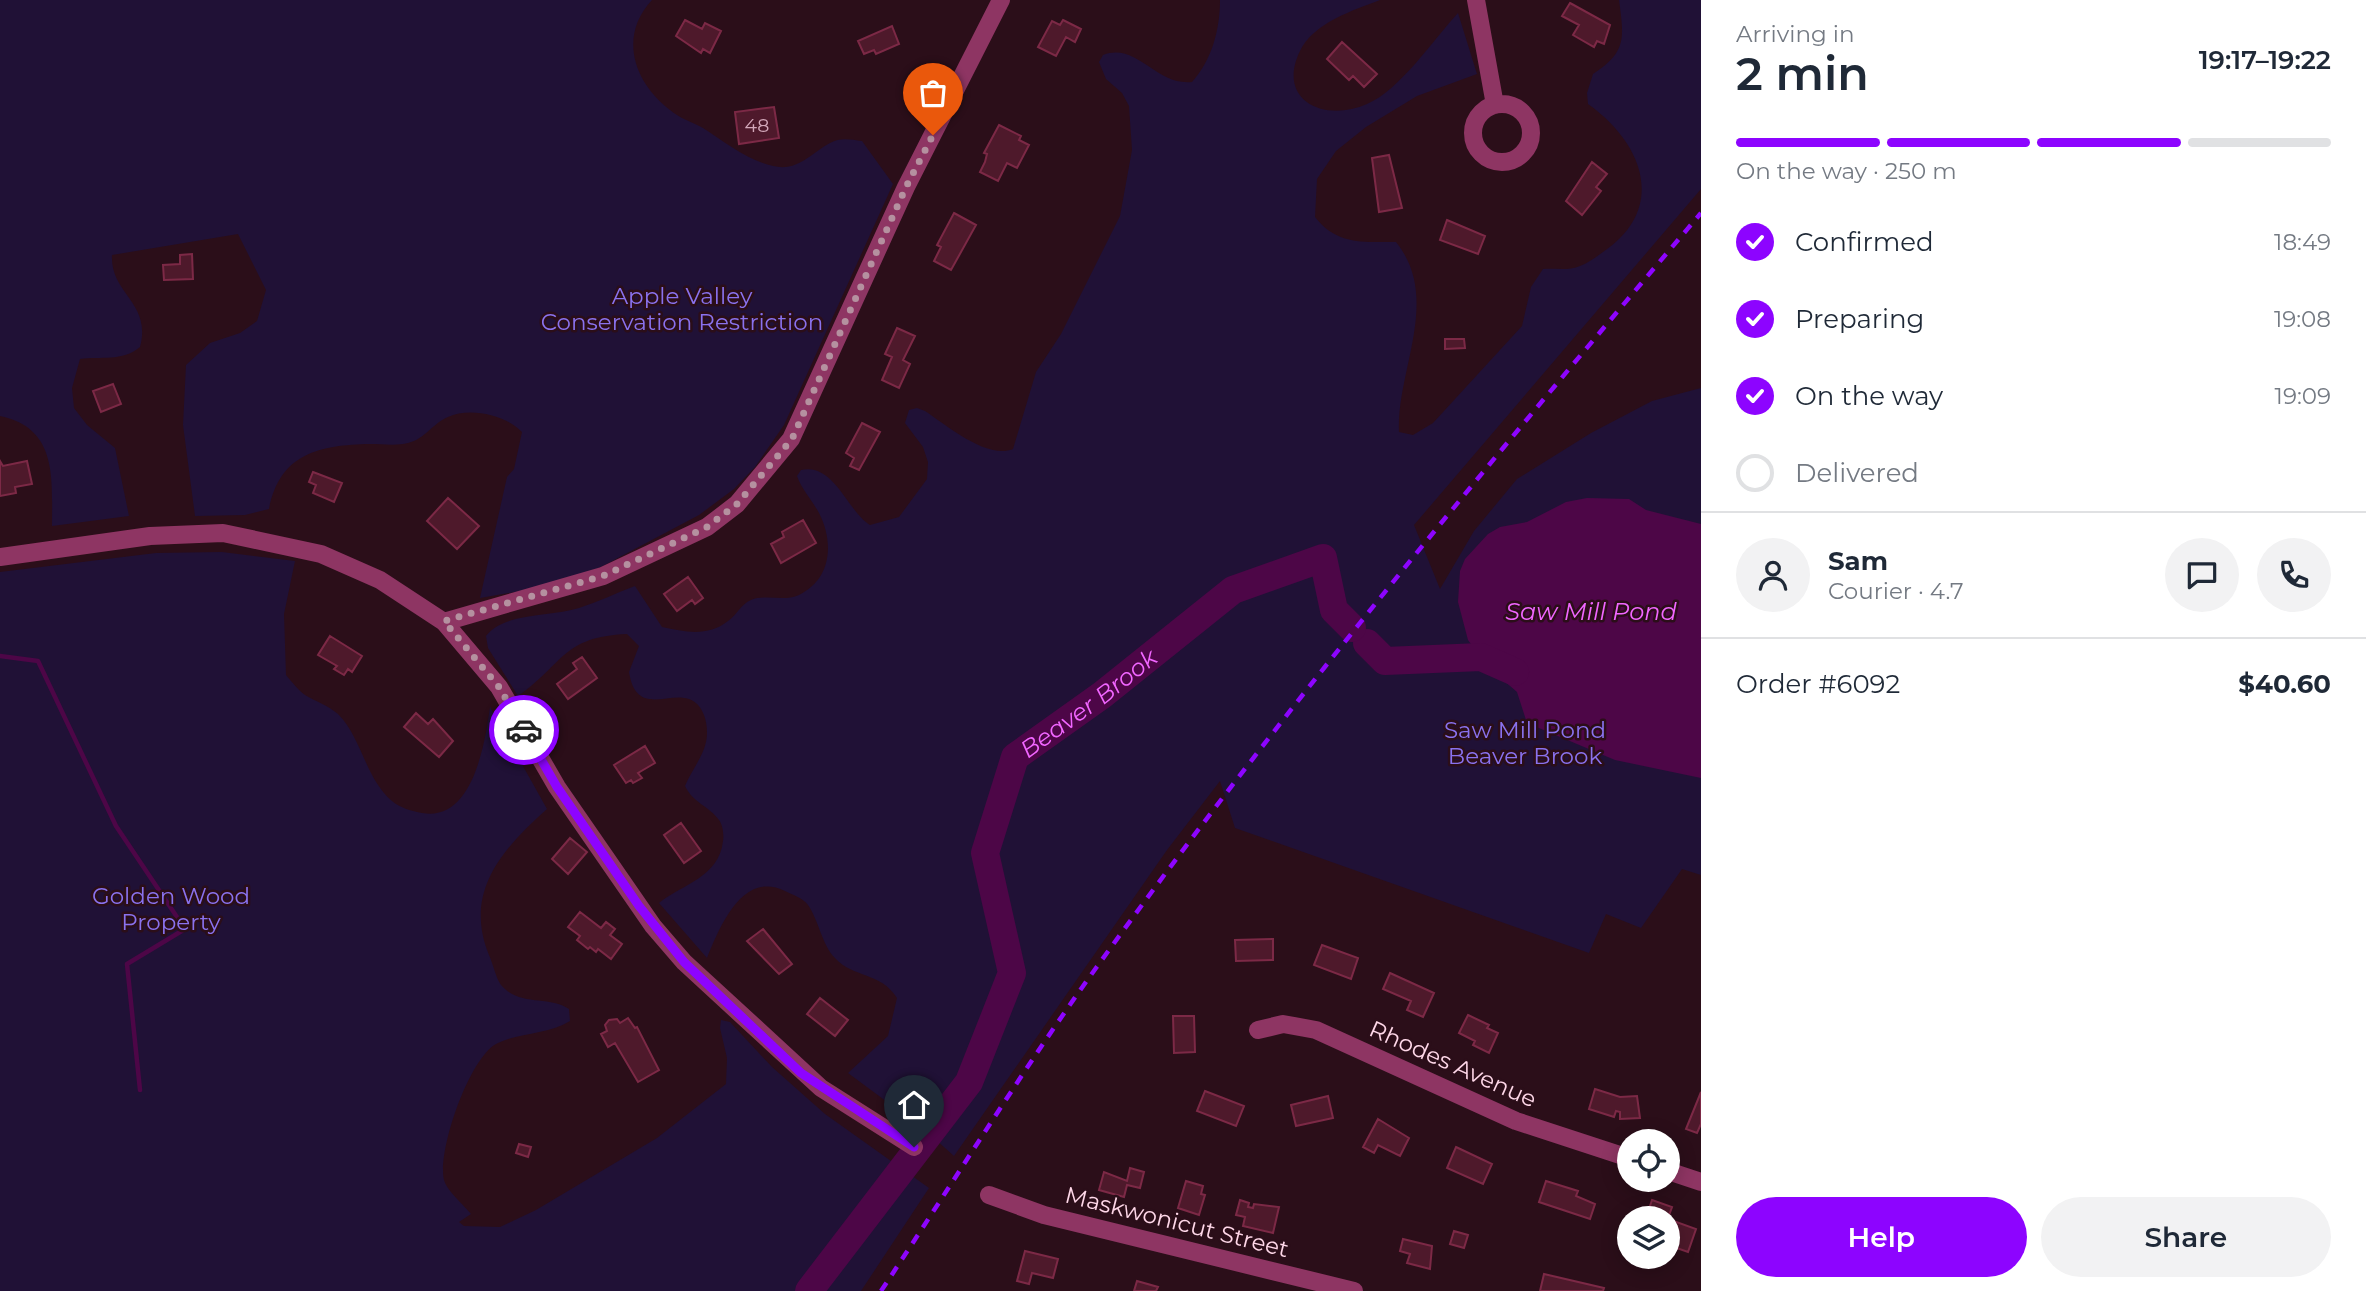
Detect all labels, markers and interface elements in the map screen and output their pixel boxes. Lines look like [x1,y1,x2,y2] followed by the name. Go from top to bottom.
[1736,20,1855,48] text: Arriving in
[2199,44,2331,76] text: 19:17–19:22
[1736,45,1869,102] text: 2 min
[903,63,963,135] pin
[914,74,952,112] icon: bag
[745,114,769,137] house number: 48
[1736,157,1957,185] text: On the way · 250 m
[1736,223,1774,261] icon: check
[1795,226,1934,258] text: Confirmed
[2274,228,2331,256] text: 18:49
[541,282,823,336] park label: Apple Valley Conservation Restriction
[1736,300,1774,338] icon: check
[1795,303,1924,335] text: Preparing
[2274,305,2331,333] text: 19:08
[1736,377,1774,415] icon: check
[1795,380,1943,412] text: On the way
[2275,382,2331,410] text: 19:09
[1795,457,1919,489] text: Delivered
[1736,538,1810,612] button: person
[2165,538,2239,612] button: chat
[2257,538,2331,612] button: phone
[1828,545,1888,577] text: Sam
[1828,577,1964,605] text: Courier · 4.7
[1505,597,1677,626] water label: Saw Mill Pond
[1014,641,1164,764] water label: Beaver Brook
[1736,668,1900,700] text: Order #6092
[2238,668,2331,700] text: $40.60
[489,695,559,765] courier
[505,711,543,749] icon: car
[1444,716,1606,770] park label: Saw Mill Pond Beaver Brook
[92,882,250,936] park label: Golden Wood Property
[1365,1015,1541,1113] street label: Rhodes Avenue
[884,1075,944,1147] pin
[895,1086,933,1124] icon: home
[1617,1129,1680,1269] map controls
[1617,1129,1680,1192] button: locate
[1062,1181,1292,1263] street label: Maskwonicut Street
[1736,1197,2027,1277] button: Help
[2041,1197,2331,1277] button: Share
[1617,1206,1680,1269] button: layers

